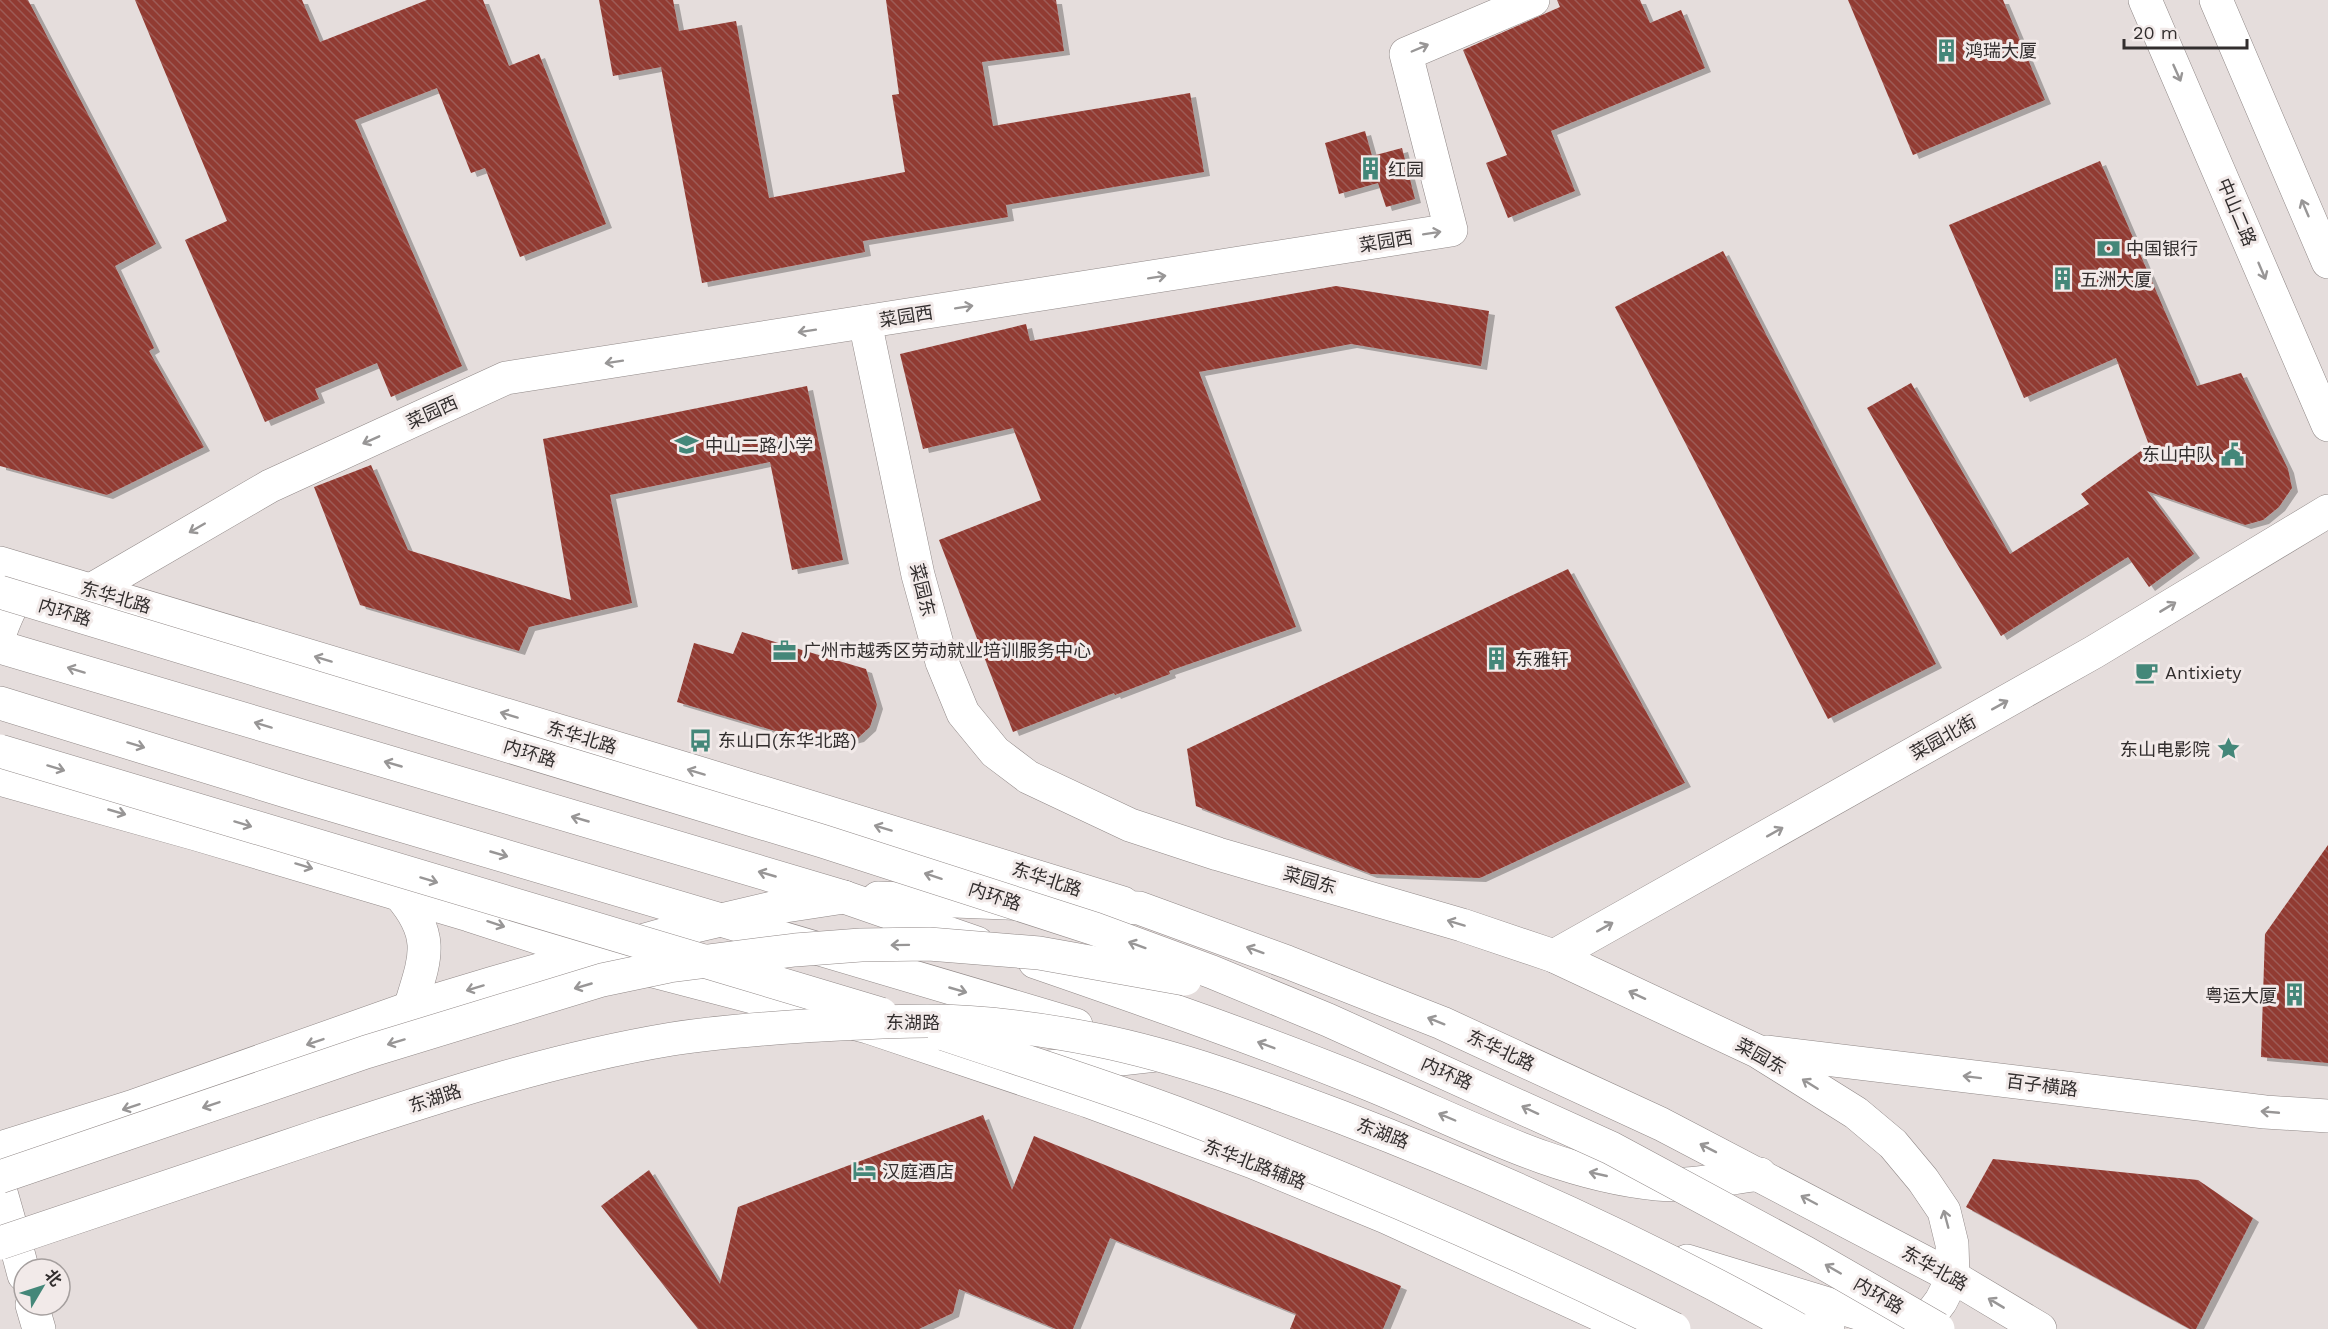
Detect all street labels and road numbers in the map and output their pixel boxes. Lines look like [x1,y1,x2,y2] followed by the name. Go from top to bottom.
[2213,175,2261,249] street label: 中山二路
[1358,226,1414,256] street label: 菜园西
[878,301,934,331] street label: 菜园西
[403,391,461,433] street label: 菜园西
[906,561,940,619] street label: 菜园东
[79,577,153,617] street label: 东华北路
[36,594,94,630] street label: 内环路
[1906,710,1980,764] street label: 菜园北街
[545,716,619,758] street label: 东华北路
[501,735,559,771] street label: 内环路
[1010,858,1084,900] street label: 东华北路
[1281,862,1339,898] street label: 菜园东
[966,878,1024,914] street label: 内环路
[886,1012,940,1033] street label: 东湖路
[1464,1025,1538,1075] street label: 东华北路
[1732,1034,1790,1078] street label: 菜园东
[1418,1052,1476,1094] street label: 内环路
[2005,1070,2079,1100] street label: 百子横路
[406,1080,464,1116] street label: 东湖路
[1354,1114,1412,1152] street label: 东湖路
[1201,1135,1309,1193] street label: 东华北路辅路
[1898,1241,1972,1295] street label: 东华北路
[1850,1272,1908,1318] street label: 内环路

